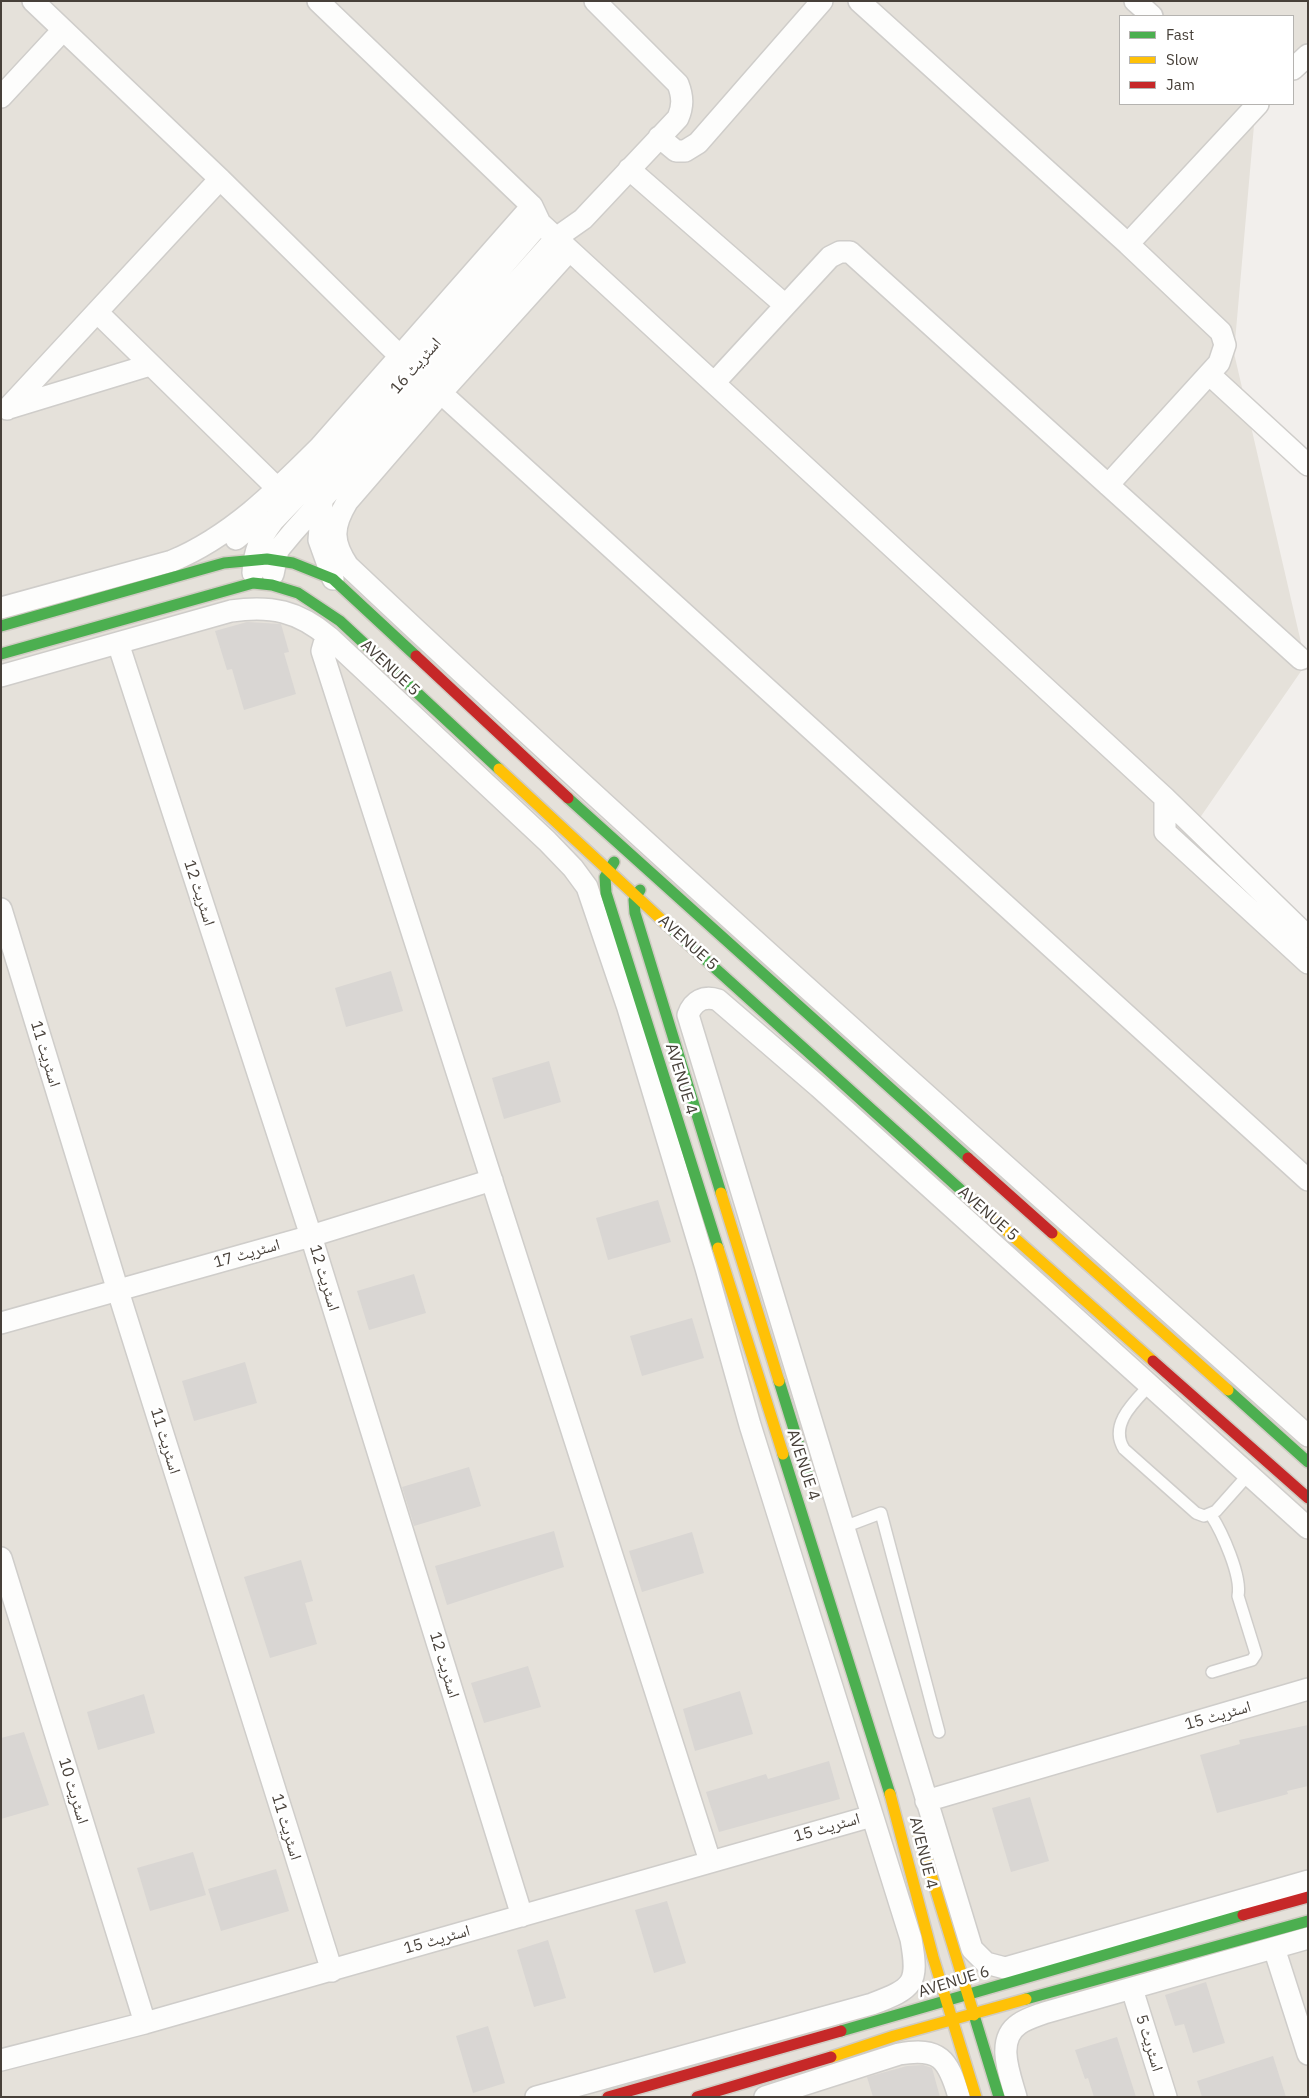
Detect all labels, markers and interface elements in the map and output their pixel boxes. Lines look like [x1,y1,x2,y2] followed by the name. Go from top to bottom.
[1119,15,1294,105] legend
[1166,25,1194,44] text: Fast
[1166,50,1199,69] text: Slow
[1166,75,1195,94] text: Jam
[386,334,446,398] street label: اسٹریٹ 16
[357,636,423,700] street label: AVENUE 5
[179,858,219,928] street label: اسٹریٹ 12
[654,911,722,975] street label: AVENUE 5
[26,1019,64,1089] street label: اسٹریٹ 11
[661,1041,701,1117] street label: AVENUE 4
[954,1183,1022,1245] street label: AVENUE 5
[212,1235,282,1273] street label: اسٹریٹ 17
[305,1243,343,1313] street label: اسٹریٹ 12
[146,1406,184,1476] street label: اسٹریٹ 11
[783,1427,823,1503] street label: AVENUE 4
[425,1630,463,1700] street label: اسٹریٹ 12
[1183,1697,1253,1735] street label: اسٹریٹ 15
[54,1756,92,1826] street label: اسٹریٹ 10
[267,1792,305,1862] street label: اسٹریٹ 11
[792,1809,862,1847] street label: اسٹریٹ 15
[905,1815,941,1891] street label: AVENUE 4
[402,1921,472,1959] street label: اسٹریٹ 15
[916,1962,992,2002] street label: AVENUE 6
[1131,2012,1167,2074] street label: اسٹریٹ 5

